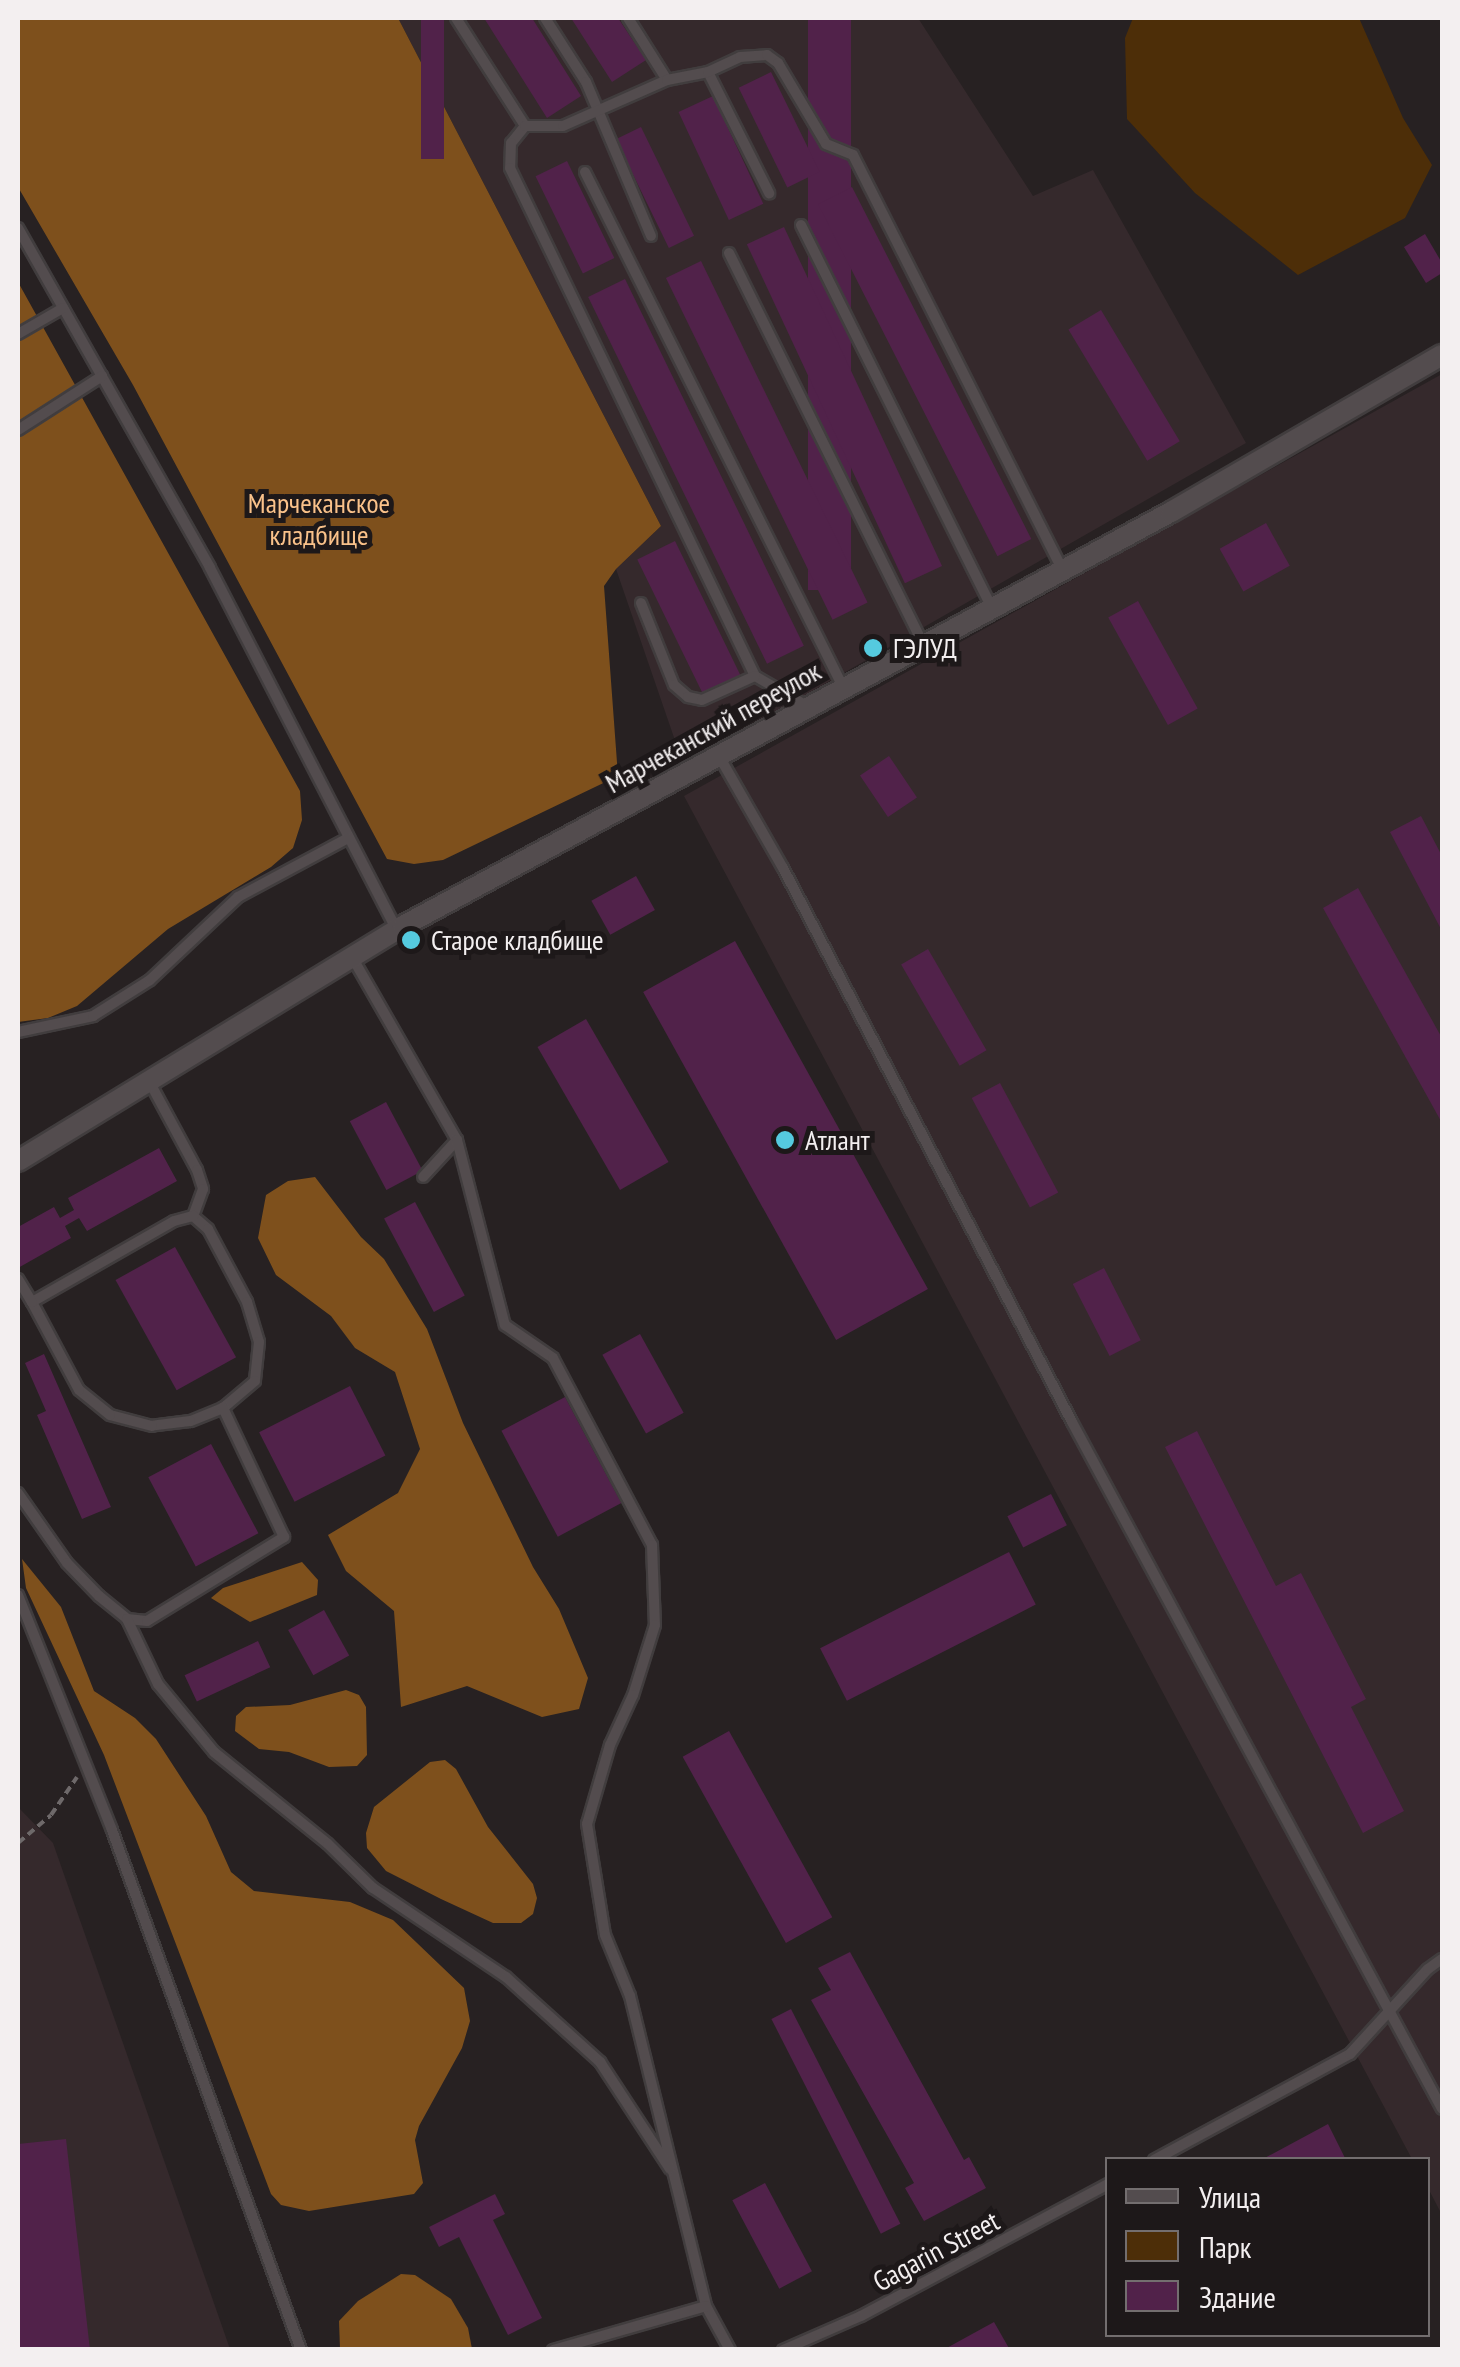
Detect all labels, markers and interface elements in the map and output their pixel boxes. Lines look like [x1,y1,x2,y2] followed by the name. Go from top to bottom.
[248,486,390,552] park label: Марчеканское кладбище
[893,631,957,665] place label: ГЭЛУД
[862,637,884,659] marker: ГЭЛУД
[600,654,826,800] street label: Марчеканский переулок
[431,923,604,957] place label: Старое кладбище
[400,929,422,951] marker: Старое кладбище
[805,1123,870,1157] place label: Атлант
[774,1129,796,1151] marker: Атлант
[1105,2157,1430,2337] legend
[1199,2177,1261,2216] text: Улица
[867,2204,1005,2298] street label: Gagarin Street
[1199,2227,1251,2266] text: Парк
[1199,2277,1276,2316] text: Здание

